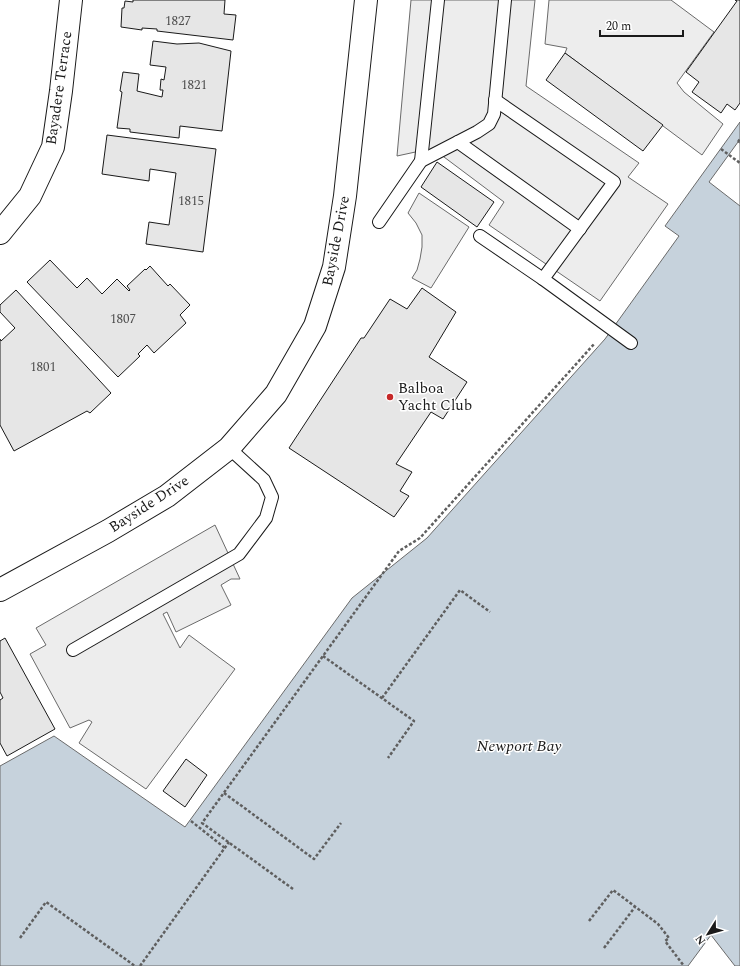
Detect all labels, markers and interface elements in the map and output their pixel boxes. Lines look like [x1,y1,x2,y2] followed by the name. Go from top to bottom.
[165,11,191,31] house number: 1827
[600,12,683,38] scale bar
[606,17,631,36] text: 20 m
[40,30,78,146] street label: Bayadere Terrace
[181,75,207,95] house number: 1821
[178,191,204,211] house number: 1815
[316,194,356,288] street label: Bayside Drive
[110,309,136,329] house number: 1807
[30,357,56,377] house number: 1801
[398,377,472,417] place label: Balboa Yacht Club
[385,392,395,402] marker: Balboa Yacht Club
[104,469,194,539] street label: Bayside Drive
[477,734,561,758] water label: Newport Bay
[688,914,728,954] north arrow
[691,931,710,948] text: N

